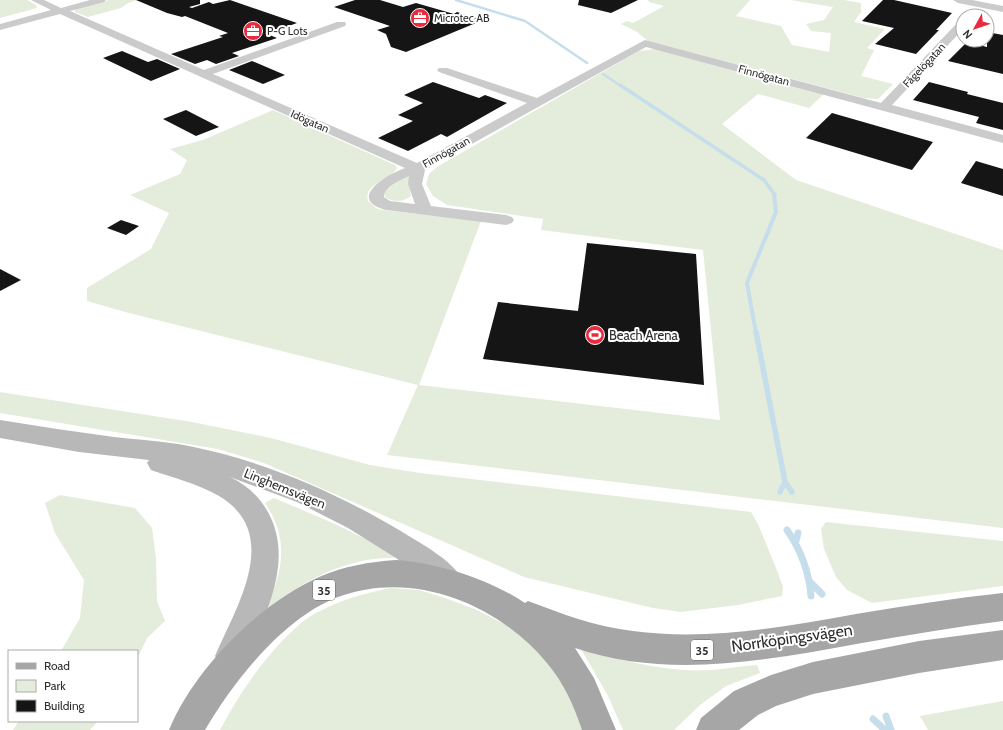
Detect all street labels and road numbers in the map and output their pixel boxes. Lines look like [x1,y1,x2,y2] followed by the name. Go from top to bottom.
[900,40,948,90] street label: Fågelögatan
[737,61,791,89] street label: Finnögatan
[289,106,331,136] street label: Idögatan
[420,133,472,171] street label: Finnögatan
[242,464,328,512] street label: Linghemsvägen
[313,580,335,600] road number: 35
[730,620,854,656] street label: Norrköpingsvägen
[691,640,713,660] road number: 35

